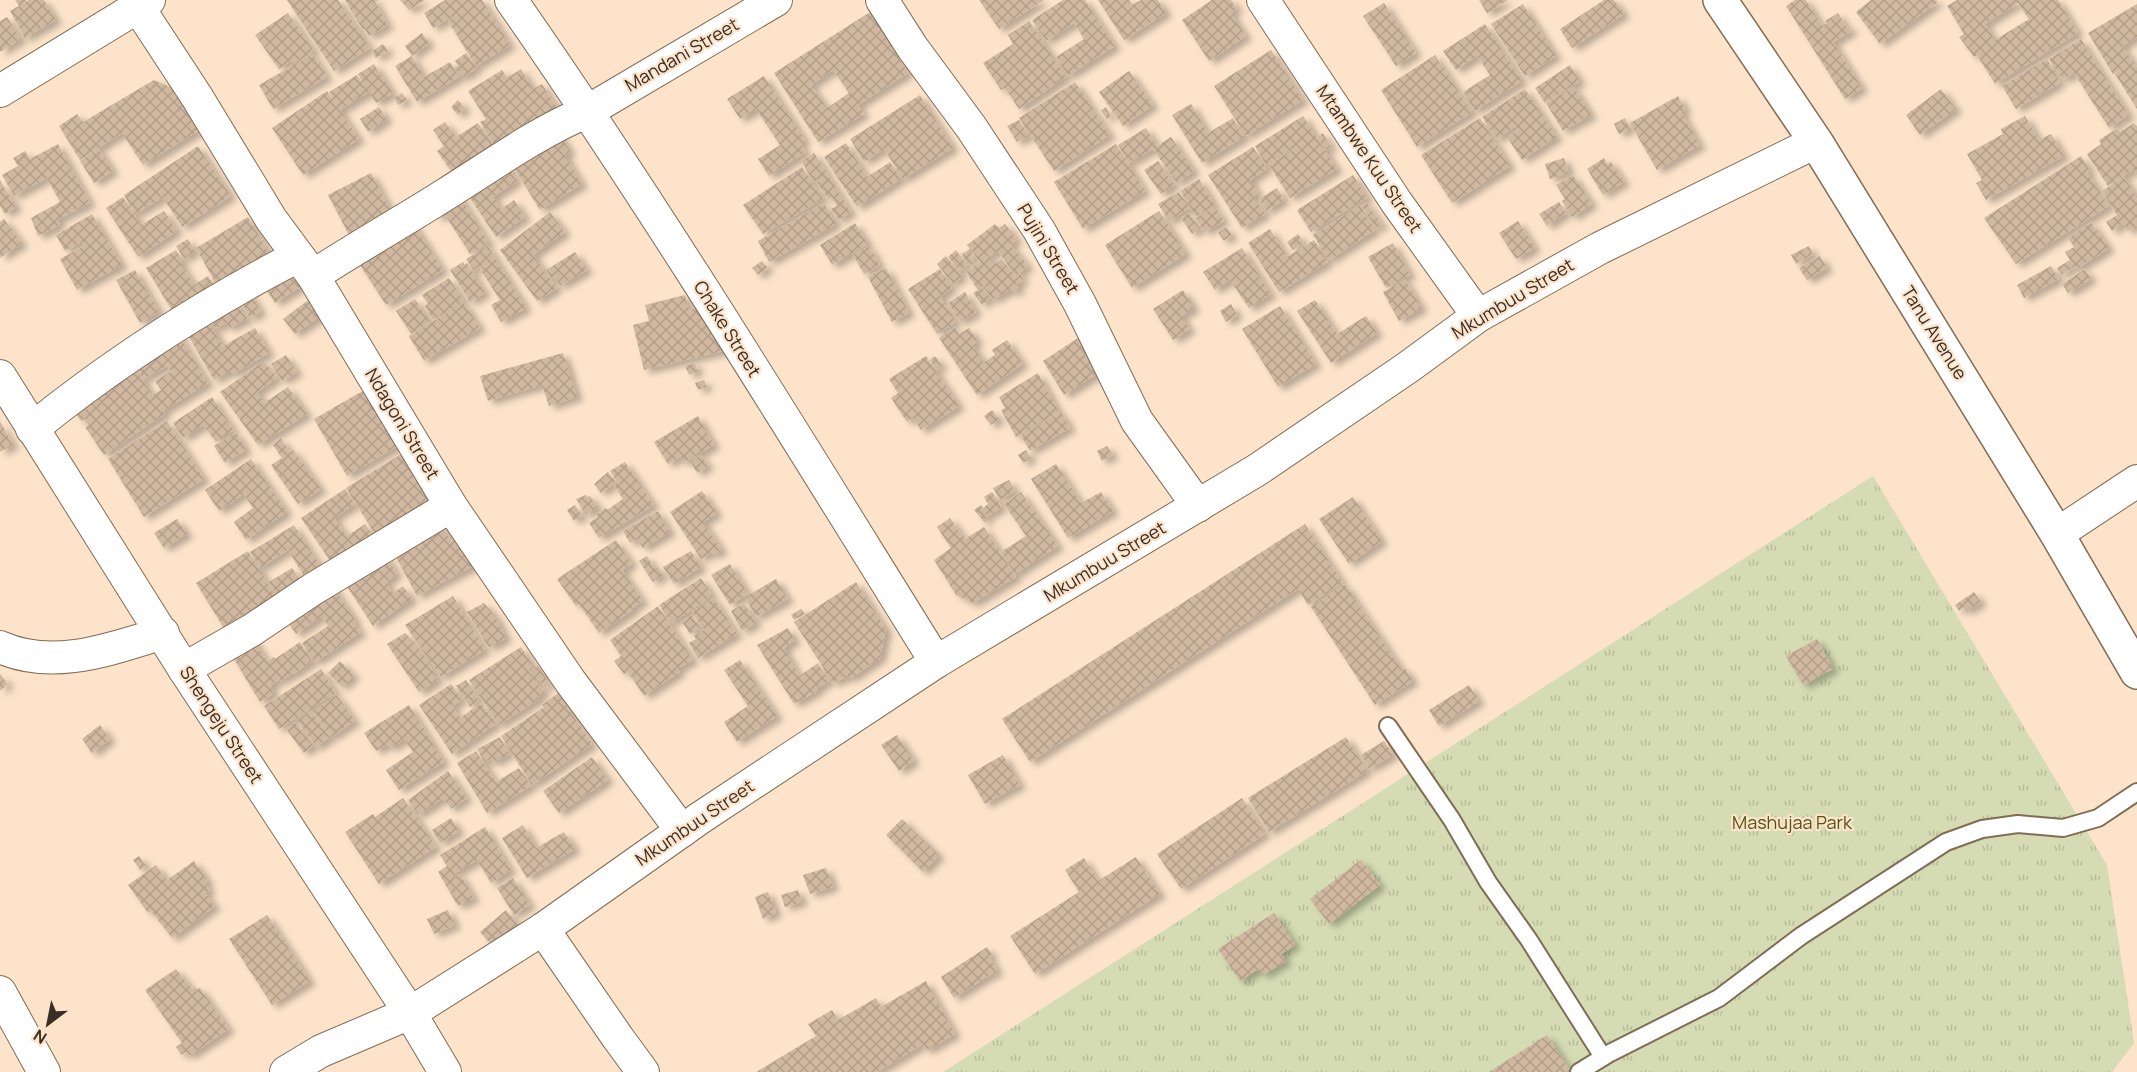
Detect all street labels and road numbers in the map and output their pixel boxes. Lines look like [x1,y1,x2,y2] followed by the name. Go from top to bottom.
[620,12,743,96] street label: Mandani Street
[1311,80,1428,237] street label: Mtambwe Kuu Street
[1012,199,1085,298] street label: Pujini Street
[1447,252,1578,344] street label: Mkumbuu Street
[689,276,767,381] street label: Chake Street
[1897,281,1973,384] street label: Tanu Avenue
[360,363,446,484] street label: Ndagoni Street
[1039,515,1170,607] street label: Mkumbuu Street
[175,661,269,788] street label: Shengeju Street
[630,773,759,871] street label: Mkumbuu Street

